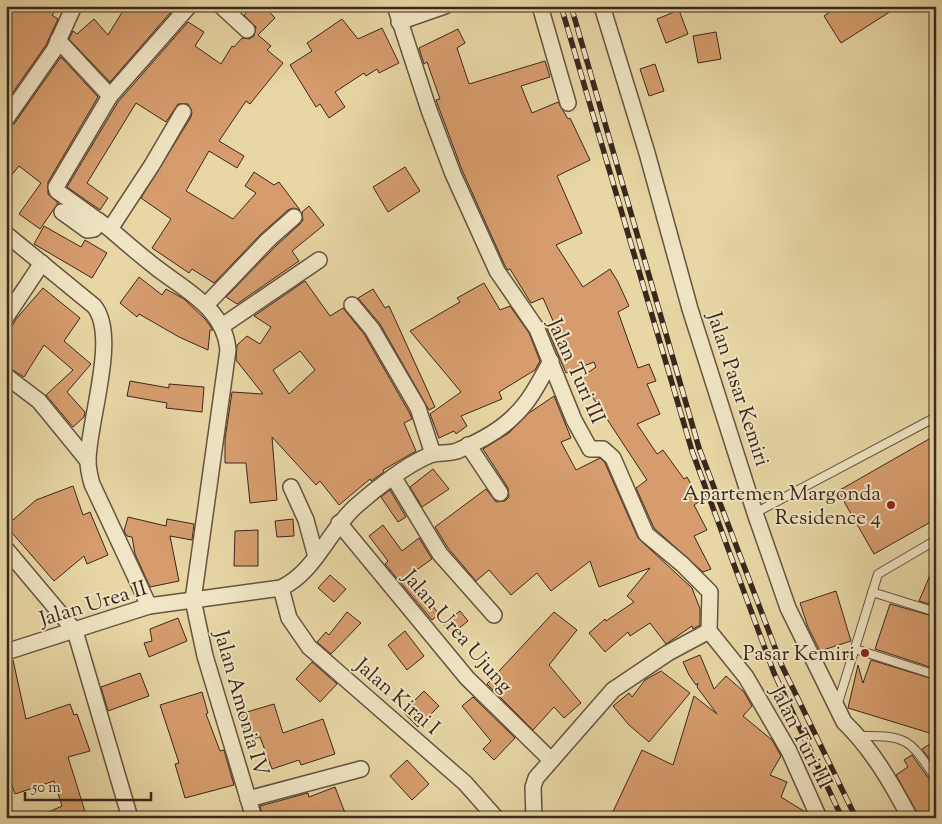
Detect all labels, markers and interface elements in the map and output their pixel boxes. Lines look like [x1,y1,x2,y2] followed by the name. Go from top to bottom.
[698,308,776,471] street label: Jalan Pasar Kemiri
[538,314,612,429] street label: Jalan Turi III
[683,480,881,534] place label: Apartemen Margonda Residence 4
[885,499,897,511] marker: Apartemen Margonda Residence 4
[394,563,519,701] street label: Jalan Urea Ujung
[35,574,151,636] street label: Jalan Urea II
[205,626,275,780] street label: Jalan Amonia IV
[743,640,855,670] place label: Pasar Kemiri
[859,647,871,659] marker: Pasar Kemiri
[347,651,446,743] street label: Jalan Kirai I
[761,680,839,795] street label: Jalan Turi III
[25,769,151,801] scale bar
[31,778,61,799] text: 50 m

